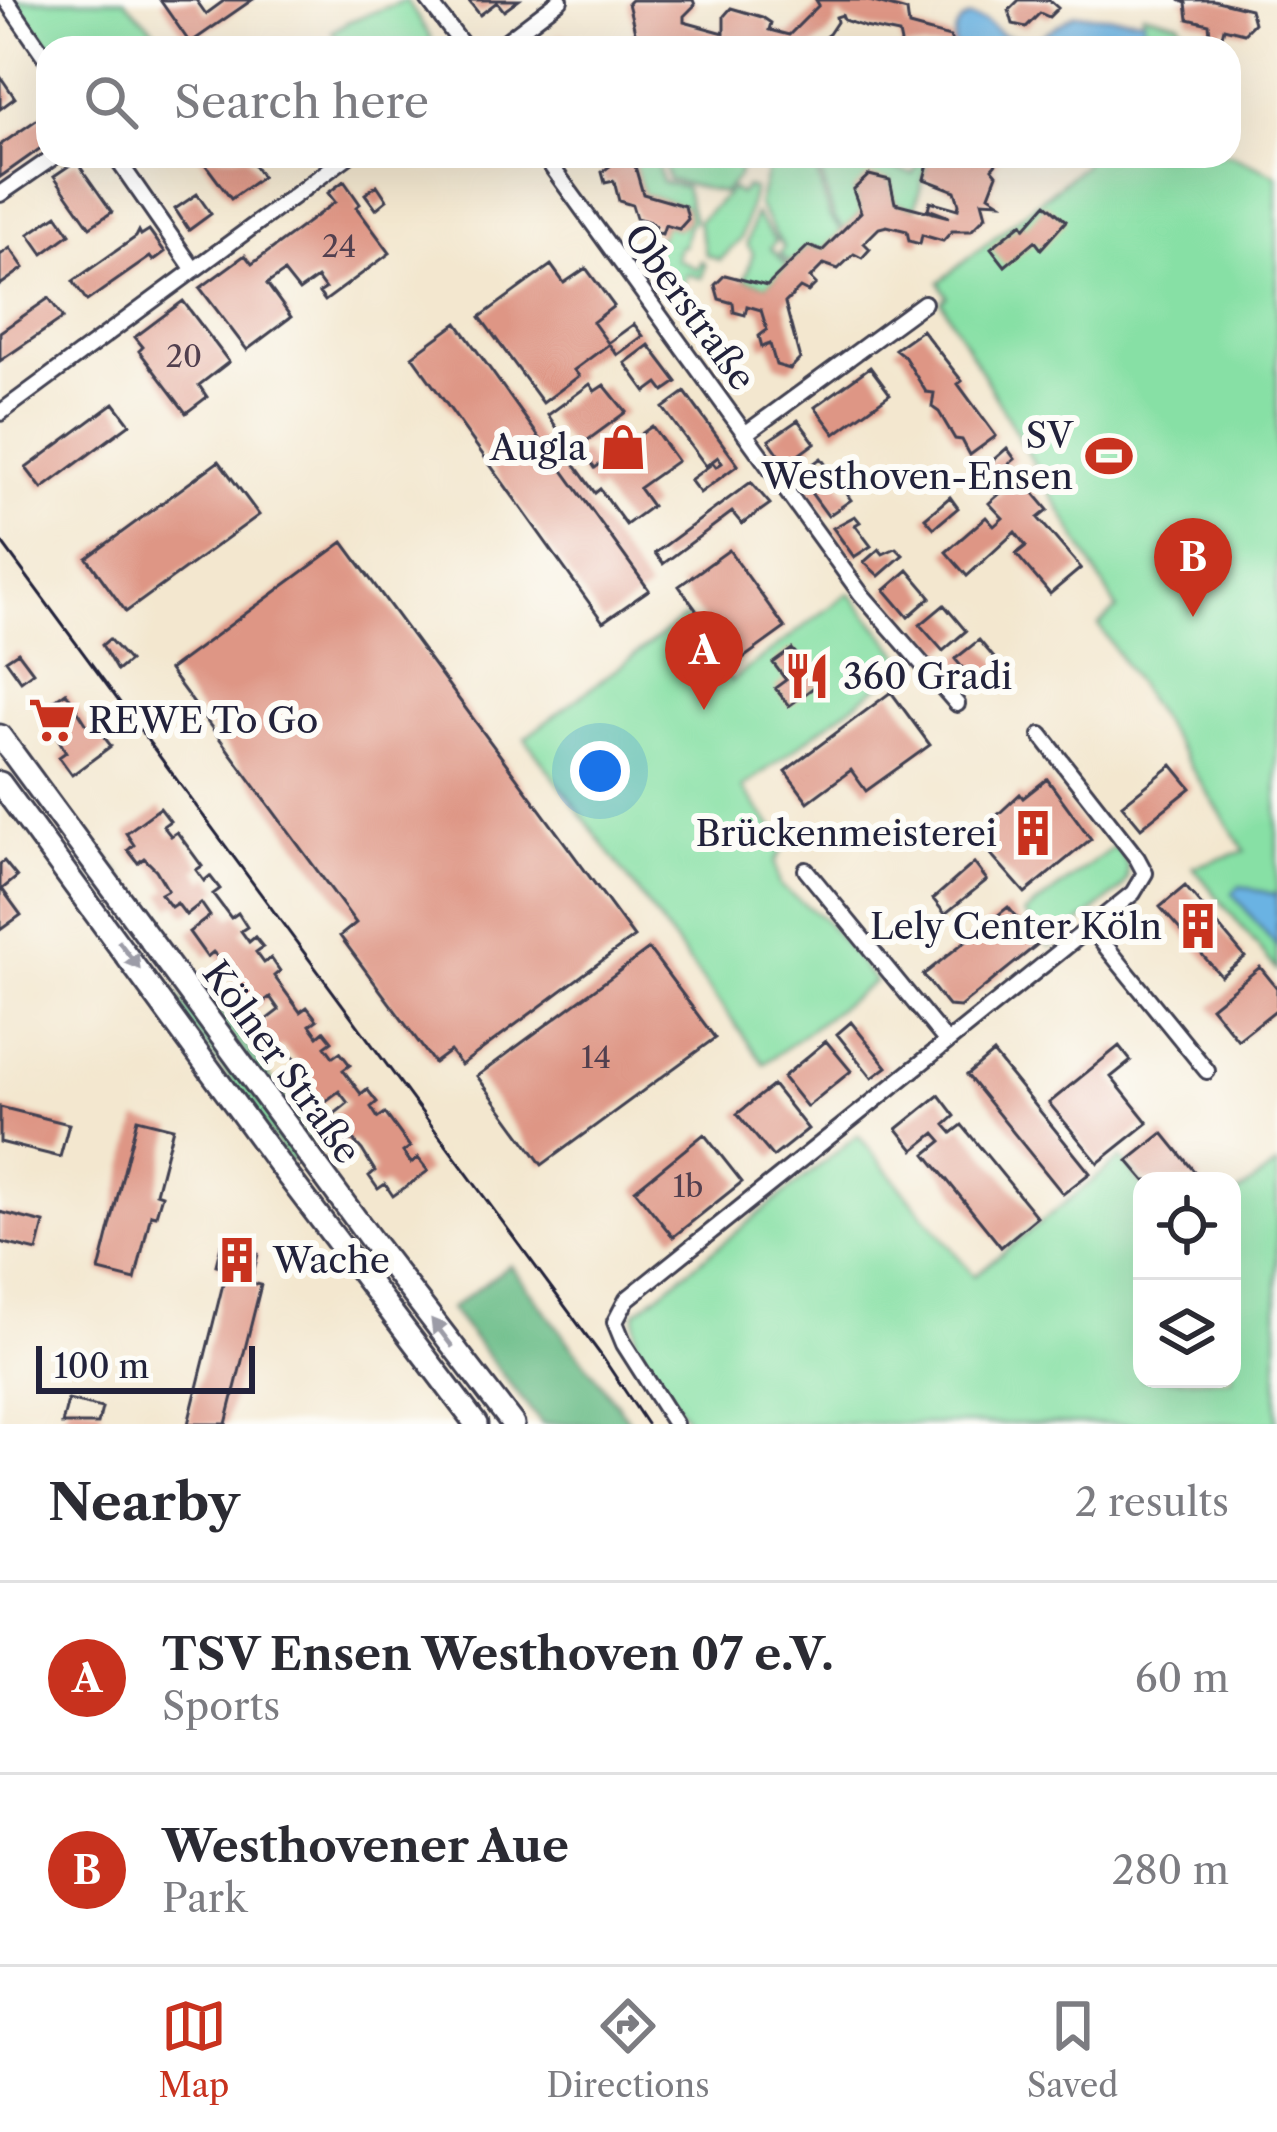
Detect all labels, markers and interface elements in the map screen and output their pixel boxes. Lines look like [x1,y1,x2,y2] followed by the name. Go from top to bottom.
[36,36,1241,168] search box
[78,69,144,135] icon: search
[174,74,429,130] text: Search here
[615,215,765,399] street label: Oberstraße
[322,228,356,265] house number: 24
[166,338,202,375] house number: 20
[761,413,1074,498] place label: SV Westhoven-Ensen
[598,422,648,472] shop icon: Augla
[489,425,587,469] place label: Augla
[1084,431,1134,481] sports icon: SV Westhoven-Ensen
[1154,518,1232,617] pin: B
[665,611,743,710] pin: A
[782,651,832,701] restaurant icon: 360 Gradi
[843,654,1012,698] place label: 360 Gradi
[27,695,77,745] supermarket icon: REWE To Go
[88,698,318,742] place label: REWE To Go
[570,741,630,801] your location
[1008,808,1058,858] building icon: Brückenmeisterei
[695,811,997,855] place label: Brückenmeisterei
[1173,901,1223,951] building icon: Lely Center Köln
[870,904,1162,948] place label: Lely Center Köln
[117,940,141,971] one-way arrow
[194,952,370,1172] street label: Kölner Straße
[581,1039,611,1076] house number: 14
[673,1168,703,1205] house number: 1b
[1133,1172,1241,1388] map controls
[1133,1172,1241,1280] button: locate
[212,1235,262,1285] building icon: Wache
[272,1238,390,1282] place label: Wache
[1133,1280,1241,1388] button: layers
[430,1317,454,1349] one-way arrow
[36,1340,255,1393] scale bar
[54,1346,149,1387] text: 100 m
[48,1471,240,1533] text: Nearby
[1075,1478,1229,1526] text: 2 results
[162,1626,834,1682] text: TSV Ensen Westhoven 07 e.V.
[72,1654,102,1702] text: A
[1135,1654,1229,1702] text: 60 m
[162,1682,280,1730] text: Sports
[162,1818,569,1874] text: Westhovener Aue
[73,1846,102,1894] text: B
[1112,1846,1229,1894] text: 280 m
[162,1874,247,1922] text: Park
[159,1993,229,2106] tab: Map
[547,1993,710,2106] tab: Directions
[1027,1993,1118,2106] tab: Saved

